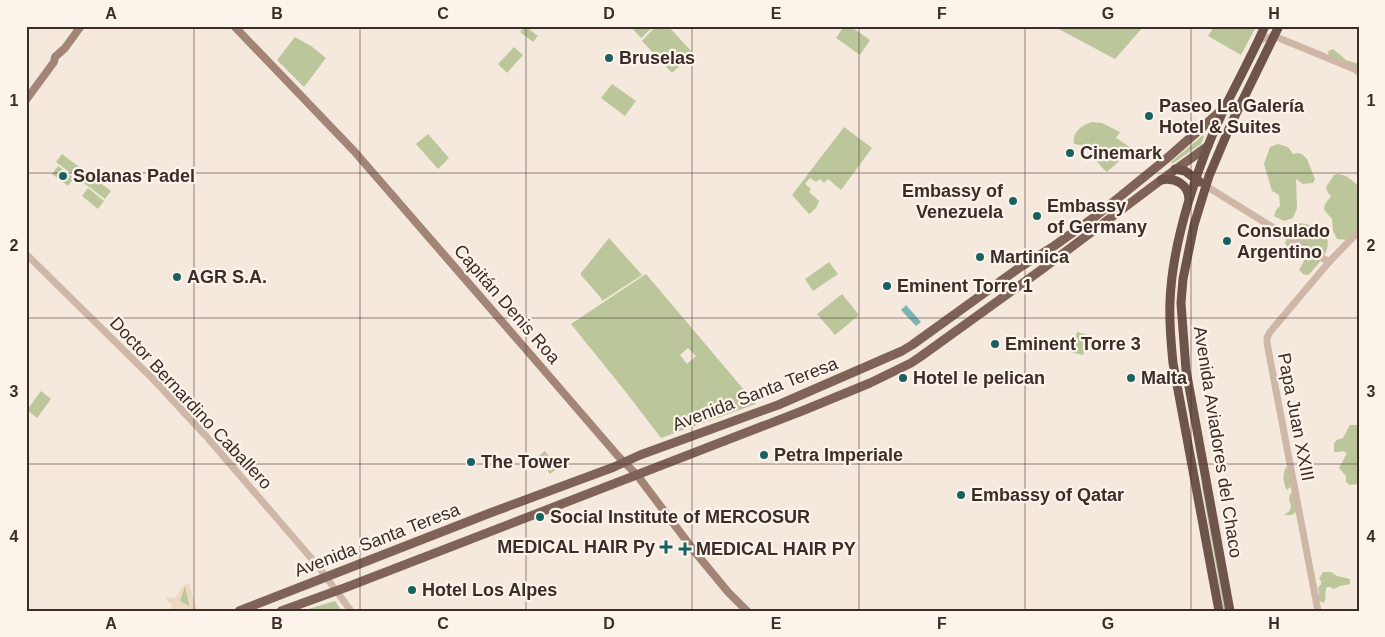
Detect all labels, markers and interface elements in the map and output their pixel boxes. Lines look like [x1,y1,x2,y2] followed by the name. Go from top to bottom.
[105,5,117,22] text: A
[271,5,283,22] text: B
[437,5,449,22] text: C
[603,5,615,22] text: D
[771,5,782,22] text: E
[937,5,947,22] text: F
[1102,5,1114,22] text: G
[1268,5,1280,22] text: H
[619,48,695,68] place label: Bruselas
[603,52,615,64] marker: Bruselas
[10,92,19,109] text: 1
[1367,92,1376,109] text: 1
[1159,96,1305,137] place label: Paseo La Galería Hotel & Suites
[1143,110,1155,122] marker: Paseo La Galería Hotel & Suites
[1080,143,1163,163] place label: Cinemark
[1064,147,1076,159] marker: Cinemark
[73,166,195,186] place label: Solanas Padel
[57,170,69,182] marker: Solanas Padel
[902,181,1004,222] place label: Embassy of Venezuela
[1007,195,1019,207] marker: Embassy of Venezuela
[1047,196,1147,237] place label: Embassy of Germany
[1031,210,1043,222] marker: Embassy of Germany
[1237,221,1330,262] place label: Consulado Argentino
[1221,235,1233,247] marker: Consulado Argentino
[10,237,19,254] text: 2
[1367,237,1376,254] text: 2
[450,240,565,368] street label: Capitán Denis Roa
[990,247,1070,267] place label: Martinica
[974,251,986,263] marker: Martinica
[187,267,267,287] place label: AGR S.A.
[171,271,183,283] marker: AGR S.A.
[897,276,1033,296] place label: Eminent Torre 1
[881,280,893,292] marker: Eminent Torre 1
[106,313,276,493] street label: Doctor Bernardino Caballero
[1190,325,1246,559] street label: Avenida Aviadores del Chaco
[1005,334,1141,354] place label: Eminent Torre 3
[989,338,1001,350] marker: Eminent Torre 3
[1274,351,1318,483] street label: Papa Juan XXIII
[670,353,841,435] street label: Avenida Santa Teresa
[913,368,1045,388] place label: Hotel le pelican
[1141,368,1188,388] place label: Malta
[897,372,909,384] marker: Hotel le pelican
[1125,372,1137,384] marker: Malta
[10,383,19,400] text: 3
[1367,383,1376,400] text: 3
[774,445,903,465] place label: Petra Imperiale
[758,449,770,461] marker: Petra Imperiale
[481,452,570,472] place label: The Tower
[465,456,477,468] marker: The Tower
[971,485,1124,505] place label: Embassy of Qatar
[955,489,967,501] marker: Embassy of Qatar
[292,499,463,581] street label: Avenida Santa Teresa
[550,507,810,527] place label: Social Institute of MERCOSUR
[534,511,546,523] marker: Social Institute of MERCOSUR
[10,528,19,545] text: 4
[1367,528,1376,545] text: 4
[497,537,655,557] place label: MEDICAL HAIR Py
[696,539,856,559] place label: MEDICAL HAIR PY
[659,540,673,554] marker: MEDICAL HAIR Py
[678,542,692,556] marker: MEDICAL HAIR PY
[422,580,557,600] place label: Hotel Los Alpes
[406,584,418,596] marker: Hotel Los Alpes
[105,615,117,632] text: A
[271,615,283,632] text: B
[437,615,449,632] text: C
[603,615,615,632] text: D
[771,615,782,632] text: E
[937,615,947,632] text: F
[1102,615,1114,632] text: G
[1268,615,1280,632] text: H

